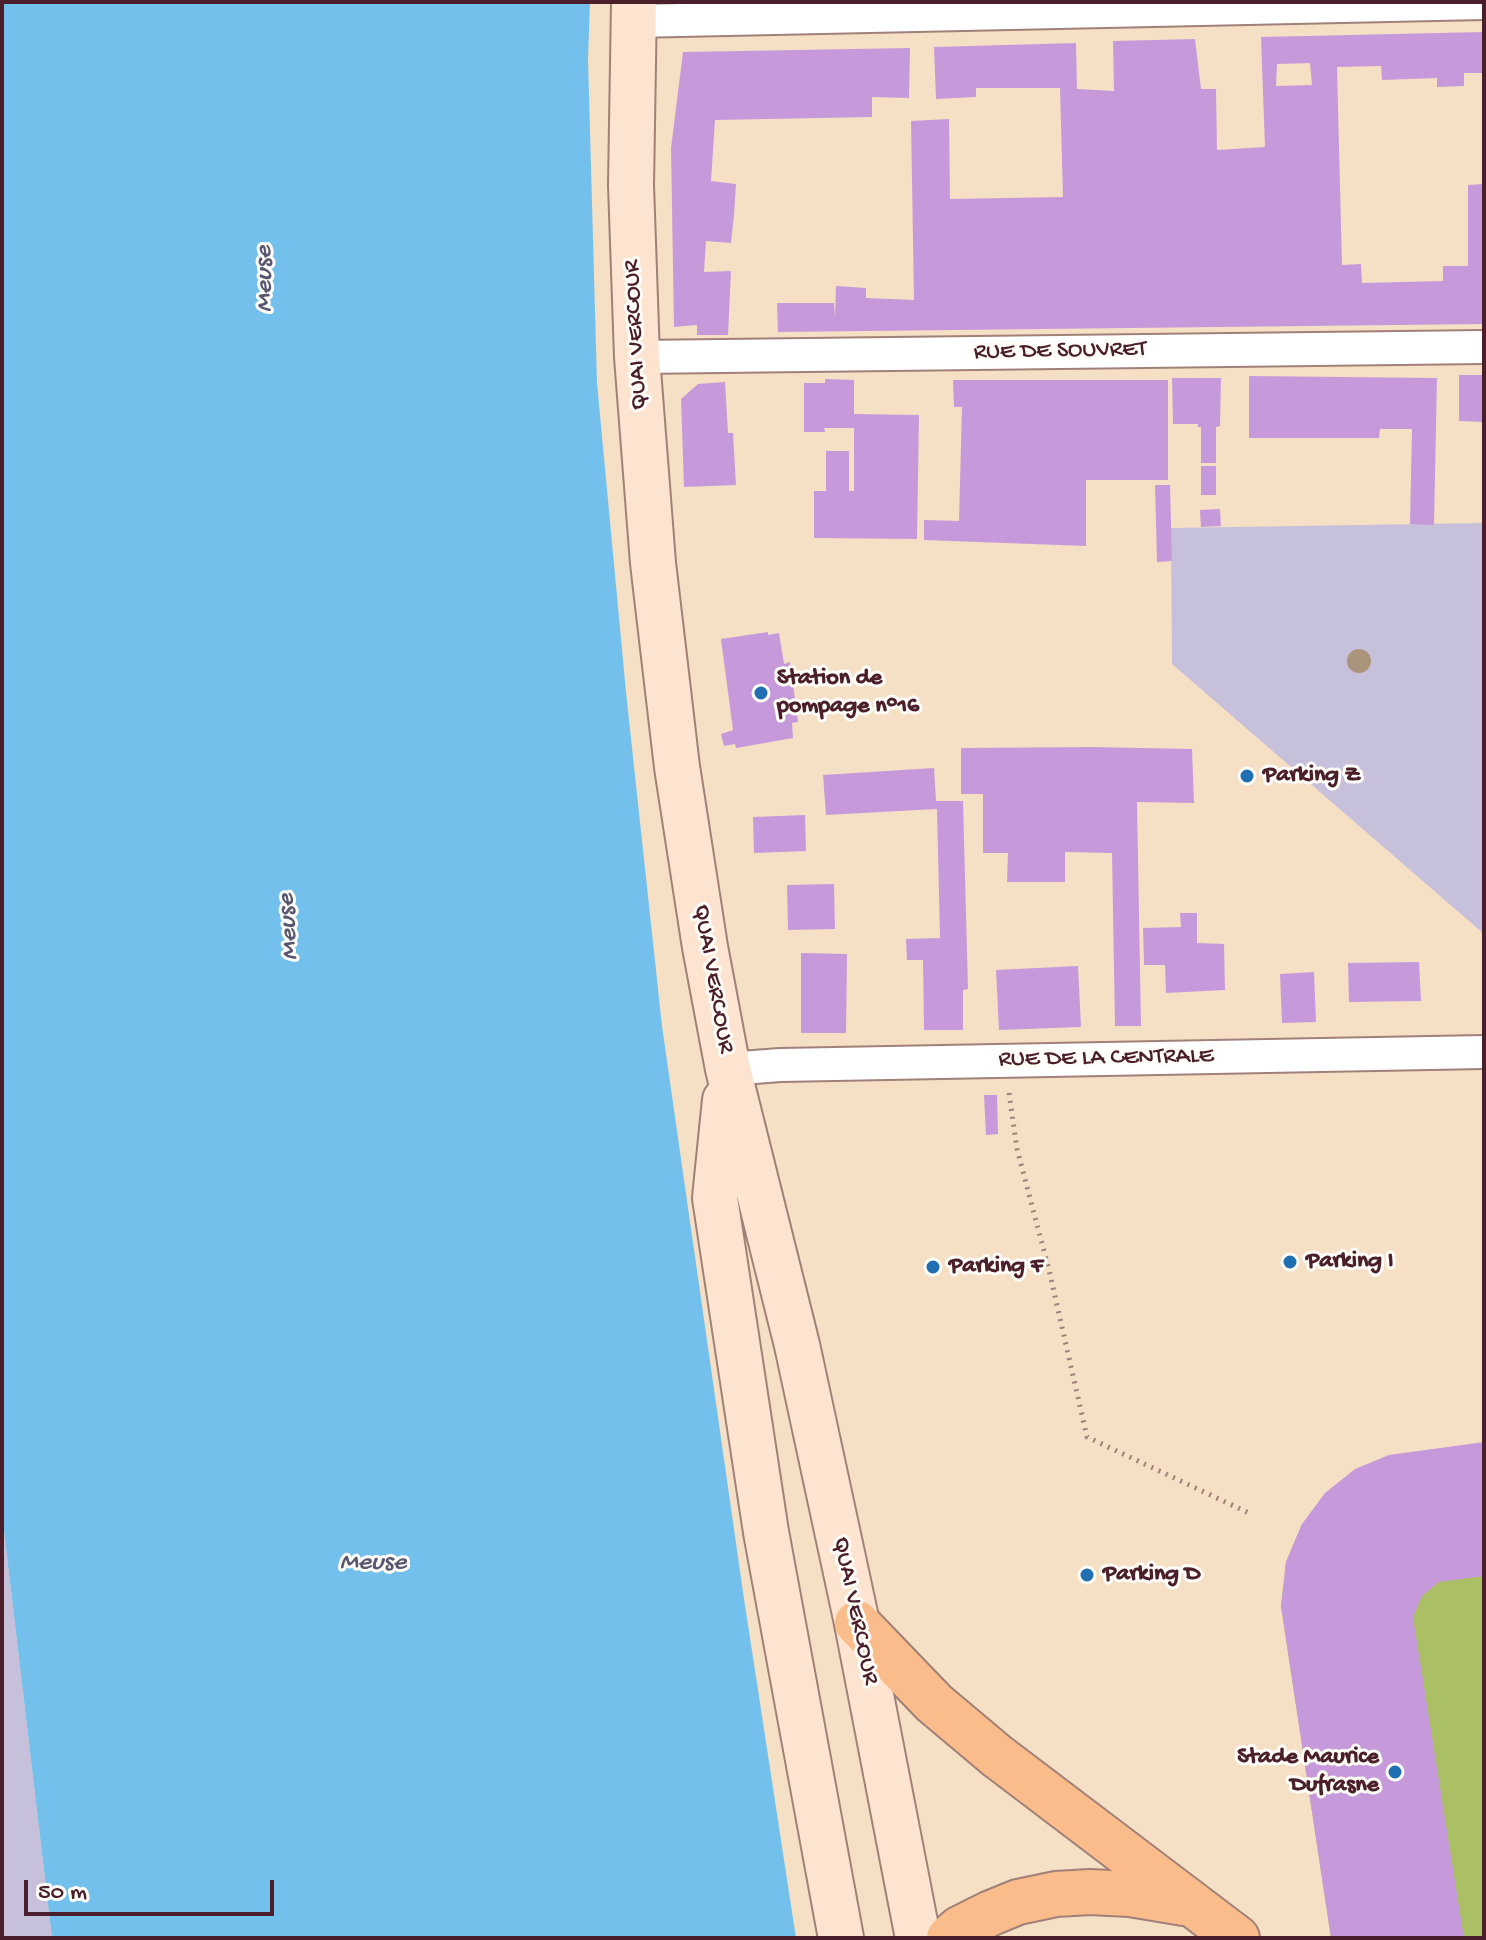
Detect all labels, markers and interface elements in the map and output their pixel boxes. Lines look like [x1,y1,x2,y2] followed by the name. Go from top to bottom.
[250,245,282,313] water label: Meuse
[619,259,655,411] street label: QUAI VERCOUR
[973,336,1147,368] street label: RUE DE SOUVRET
[777,665,919,721] place label: Station de pompage n°16
[752,684,770,702] marker: Station de pompage n°16
[1263,762,1360,790] place label: Parking Z
[1238,767,1256,785] marker: Parking Z
[272,893,308,961] water label: Meuse
[685,902,739,1056] street label: QUAI VERCOUR
[998,1043,1214,1075] street label: RUE DE LA CENTRALE
[1306,1248,1393,1276] place label: Parking I
[949,1253,1043,1281] place label: Parking F
[1281,1253,1299,1271] marker: Parking I
[924,1258,942,1276] marker: Parking F
[824,1534,884,1688] street label: QUAI VERCOUR
[340,1548,406,1580] water label: Meuse
[1103,1561,1200,1589] place label: Parking D
[1078,1566,1096,1584] marker: Parking D
[1237,1744,1379,1800] place label: Stade Maurice Dufrasne
[1386,1763,1404,1781] marker: Stade Maurice Dufrasne
[28,1864,278,1914] scale bar
[38,1879,87,1908] text: 50 m

